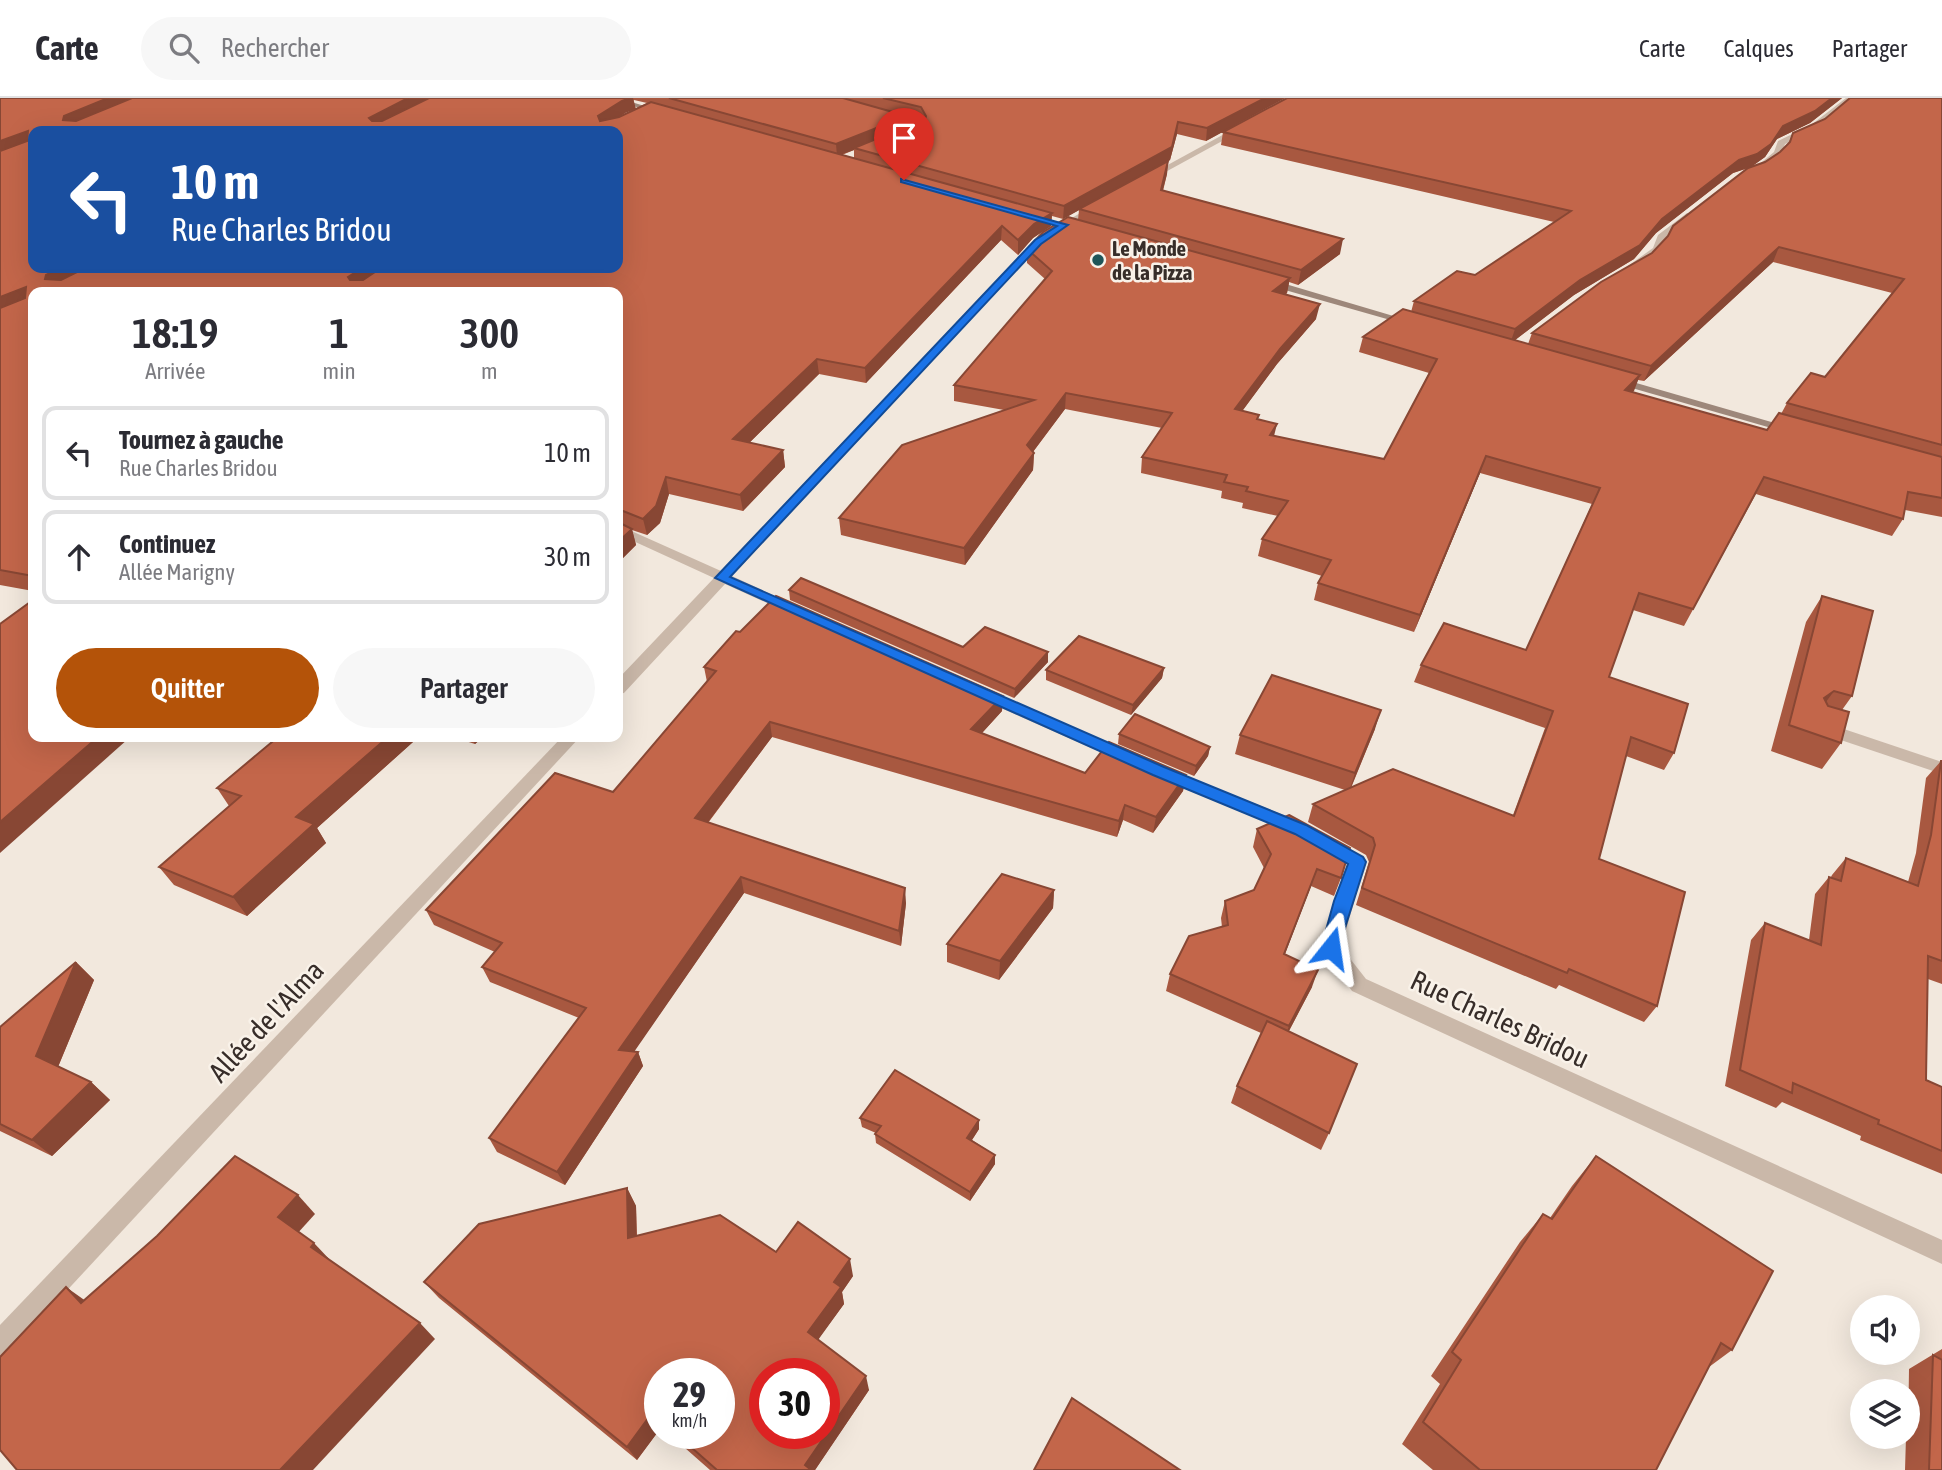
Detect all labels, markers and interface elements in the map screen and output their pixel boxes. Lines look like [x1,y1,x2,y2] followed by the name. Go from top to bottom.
[141,17,631,80] search box
[35,29,99,67] text: Carte
[165,29,203,67] icon: search
[221,33,329,63] text: Rechercher
[1639,35,1685,62] text: Carte
[1723,35,1794,62] text: Calques
[1832,35,1907,62] text: Partager
[874,108,934,180] pin
[885,119,923,157] icon: arrive
[171,153,259,209] text: 10 m
[56,154,147,245] icon: left
[171,211,392,248] text: Rue Charles Bridou
[1112,236,1193,284] place label: Le Monde de la Pizza
[1090,252,1106,268] marker: Le Monde de la Pizza
[132,309,219,357] text: 18:19
[329,309,349,357] text: 1
[460,309,519,357] text: 300
[145,358,205,384] text: Arrivée
[323,358,356,384] text: min
[481,358,498,384] text: m
[119,425,284,455] text: Tournez à gauche
[60,434,98,472] icon: left
[544,438,591,468] text: 10 m
[119,455,278,481] text: Rue Charles Bridou
[119,529,215,559] text: Continuez
[60,538,98,576] icon: ahead
[544,542,591,572] text: 30 m
[119,559,235,585] text: Allée Marigny
[56,648,319,728] button: Quitter
[333,648,595,728] button: Partager
[1294,911,1368,985] position arrow
[202,954,330,1088] street label: Allée de l'Alma
[1406,964,1594,1074] street label: Rue Charles Bridou
[1850,1295,1920,1449] map controls
[1850,1295,1920,1365] button: sound
[749,1358,840,1449] speed limit sign: 30
[673,1374,706,1414] text: 29
[1850,1379,1920,1449] button: layers
[672,1410,707,1431] text: km/h

